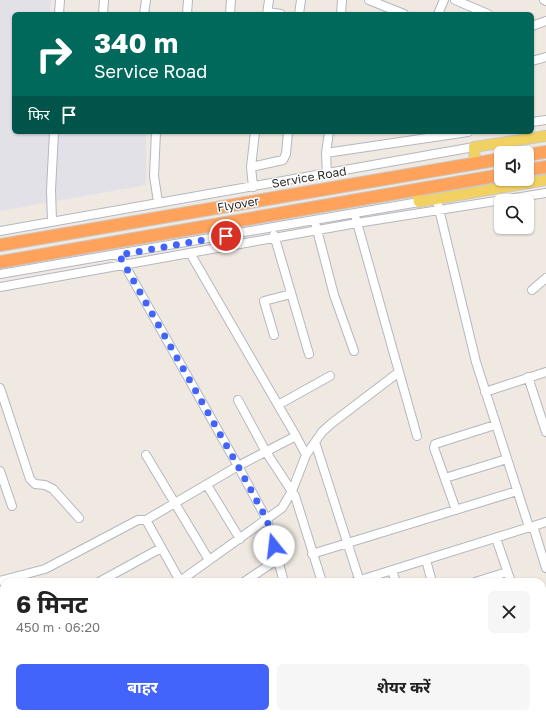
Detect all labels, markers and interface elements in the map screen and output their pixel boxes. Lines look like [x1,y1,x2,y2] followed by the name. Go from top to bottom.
[94,26,178,59] text: 340 m
[28,28,80,80] icon: right
[94,60,207,82] text: Service Road
[58,104,80,126] icon: arrive
[28,105,50,123] text: फिर
[494,146,534,234] map controls
[494,146,534,186] button: sound
[271,163,347,191] street label: Service Road
[216,193,260,215] street label: Flyover
[494,194,534,234] button: search
[209,219,243,253] pin
[215,225,237,247] icon: arrive
[253,525,295,567] position arrow
[16,589,88,618] text: 6 मिनट
[488,591,530,633] button: close
[16,619,100,635] text: 450 m · 06:20
[16,664,269,710] button: बाहर
[277,664,530,710] button: शेयर करें

